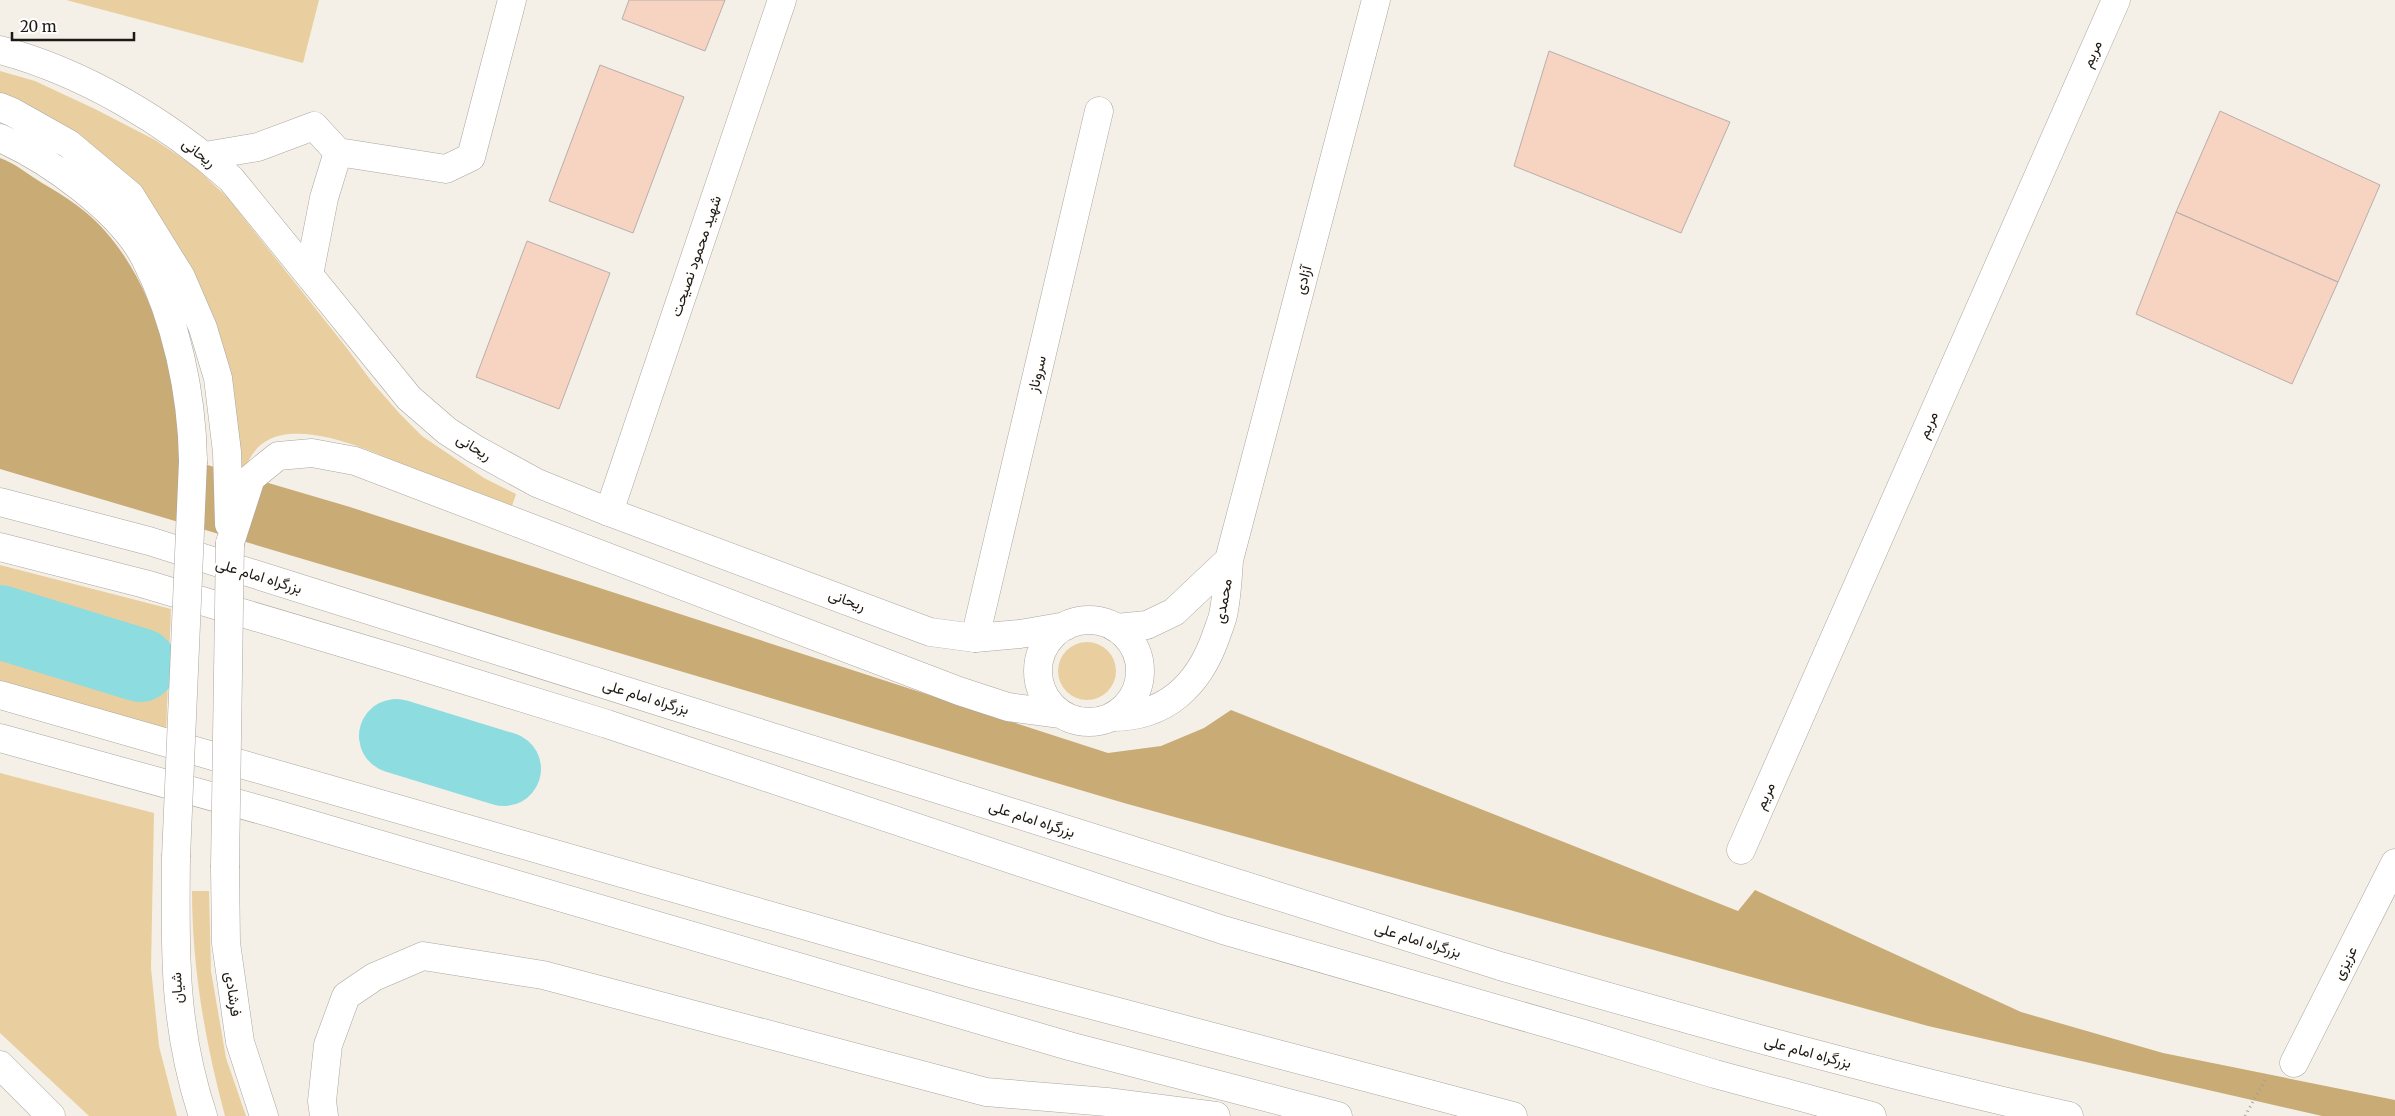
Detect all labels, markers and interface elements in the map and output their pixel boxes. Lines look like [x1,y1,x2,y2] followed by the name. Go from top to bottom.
[12,10,135,42] scale bar
[20,17,57,36] text: 20 m
[2077,37,2107,71] street label: مریم
[178,133,220,173] street label: ریحانی
[666,192,725,319] street label: شهید محمود نصیحت
[1290,262,1317,297] street label: آزادی
[1023,353,1050,395] street label: سروناز
[1913,408,1943,442] street label: مریم
[453,429,495,465] street label: ریحانی
[213,553,305,599] street label: بزرگراه امام علی
[1209,577,1237,625] street label: محمدی
[826,584,868,616] street label: ریحانی
[600,674,692,720] street label: بزرگراه امام علی
[1750,779,1780,813] street label: مریم
[986,796,1078,842] street label: بزرگراه امام علی
[1372,917,1464,963] street label: بزرگراه امام علی
[2328,943,2362,983] street label: عزیزی
[220,970,246,1018] street label: فرشادی
[166,972,187,1004] street label: شیان
[1762,1031,1854,1073] street label: بزرگراه امام علی

